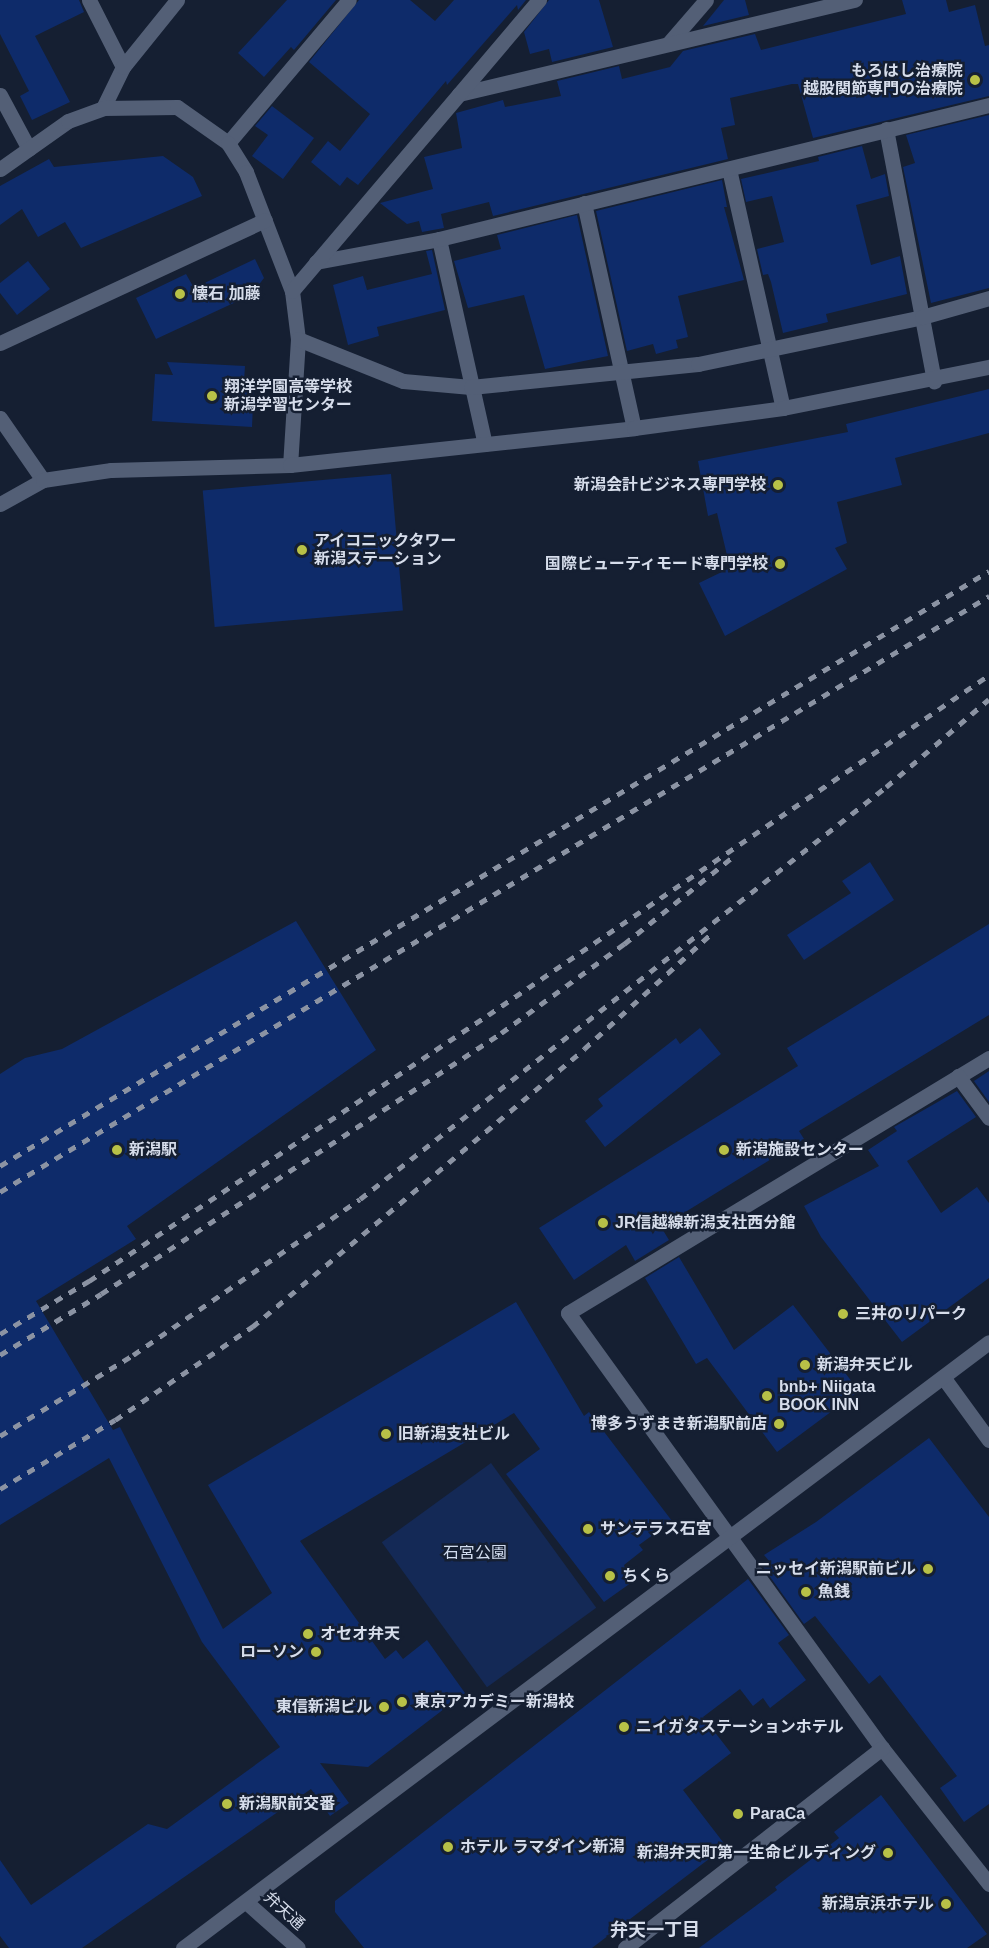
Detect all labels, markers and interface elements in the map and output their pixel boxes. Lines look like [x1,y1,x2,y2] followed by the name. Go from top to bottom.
[803,61,963,99] place label: もろはし治療院 越股関節専門の治療院
[968,73,982,87] marker: もろはし治療院 越股関節専門の治療院
[192,284,260,304] place label: 懐石 加藤
[173,287,187,301] marker: 懐石 加藤
[224,377,352,415] place label: 翔洋学園高等学校 新潟学習センター
[205,389,219,403] marker: 翔洋学園高等学校 新潟学習センター
[574,475,766,495] place label: 新潟会計ビジネス専門学校
[771,478,785,492] marker: 新潟会計ビジネス専門学校
[314,531,458,569] place label: アイコニックタワー 新潟ステーション
[295,543,309,557] marker: アイコニックタワー 新潟ステーション
[544,554,768,574] place label: 国際ビューティモード専門学校
[773,557,787,571] marker: 国際ビューティモード専門学校
[129,1140,177,1160] place label: 新潟駅
[736,1140,864,1160] place label: 新潟施設センター
[110,1143,124,1157] marker: 新潟駅
[717,1143,731,1157] marker: 新潟施設センター
[615,1213,795,1233] place label: JR信越線新潟支社西分館
[596,1216,610,1230] marker: JR信越線新潟支社西分館
[855,1304,967,1324] place label: 三井のリパーク
[836,1307,850,1321] marker: 三井のリパーク
[817,1355,913,1375] place label: 新潟弁天ビル
[798,1358,812,1372] marker: 新潟弁天ビル
[779,1377,875,1415] place label: bnb+ Niigata BOOK INN
[760,1389,774,1403] marker: bnb+ Niigata BOOK INN
[591,1414,767,1434] place label: 博多うずまき新潟駅前店
[772,1417,786,1431] marker: 博多うずまき新潟駅前店
[398,1424,510,1444] place label: 旧新潟支社ビル
[379,1427,393,1441] marker: 旧新潟支社ビル
[600,1519,712,1539] place label: サンテラス石宮
[581,1522,595,1536] marker: サンテラス石宮
[443,1543,507,1563] park label: 石宮公園
[756,1559,916,1579] place label: ニッセイ新潟駅前ビル
[921,1562,935,1576] marker: ニッセイ新潟駅前ビル
[622,1566,670,1586] place label: ちくら
[603,1569,617,1583] marker: ちくら
[818,1582,850,1602] place label: 魚銭
[799,1585,813,1599] marker: 魚銭
[320,1624,400,1644] place label: オセオ弁天
[301,1627,315,1641] marker: オセオ弁天
[240,1642,304,1662] place label: ローソン
[309,1645,323,1659] marker: ローソン
[414,1692,574,1712] place label: 東京アカデミー新潟校
[395,1695,409,1709] marker: 東京アカデミー新潟校
[276,1697,372,1717] place label: 東信新潟ビル
[377,1700,391,1714] marker: 東信新潟ビル
[636,1717,844,1737] place label: ニイガタステーションホテル
[617,1720,631,1734] marker: ニイガタステーションホテル
[239,1794,335,1814] place label: 新潟駅前交番
[220,1797,234,1811] marker: 新潟駅前交番
[750,1804,805,1824] place label: ParaCa
[731,1807,745,1821] marker: ParaCa
[460,1837,624,1857] place label: ホテル ラマダイン新潟
[441,1840,455,1854] marker: ホテル ラマダイン新潟
[636,1843,876,1863] place label: 新潟弁天町第一生命ビルディング
[881,1846,895,1860] marker: 新潟弁天町第一生命ビルディング
[260,1888,308,1934] street label: 弁天通
[822,1894,934,1914] place label: 新潟京浜ホテル
[939,1897,953,1911] marker: 新潟京浜ホテル
[610,1919,700,1941] district label: 弁天一丁目

